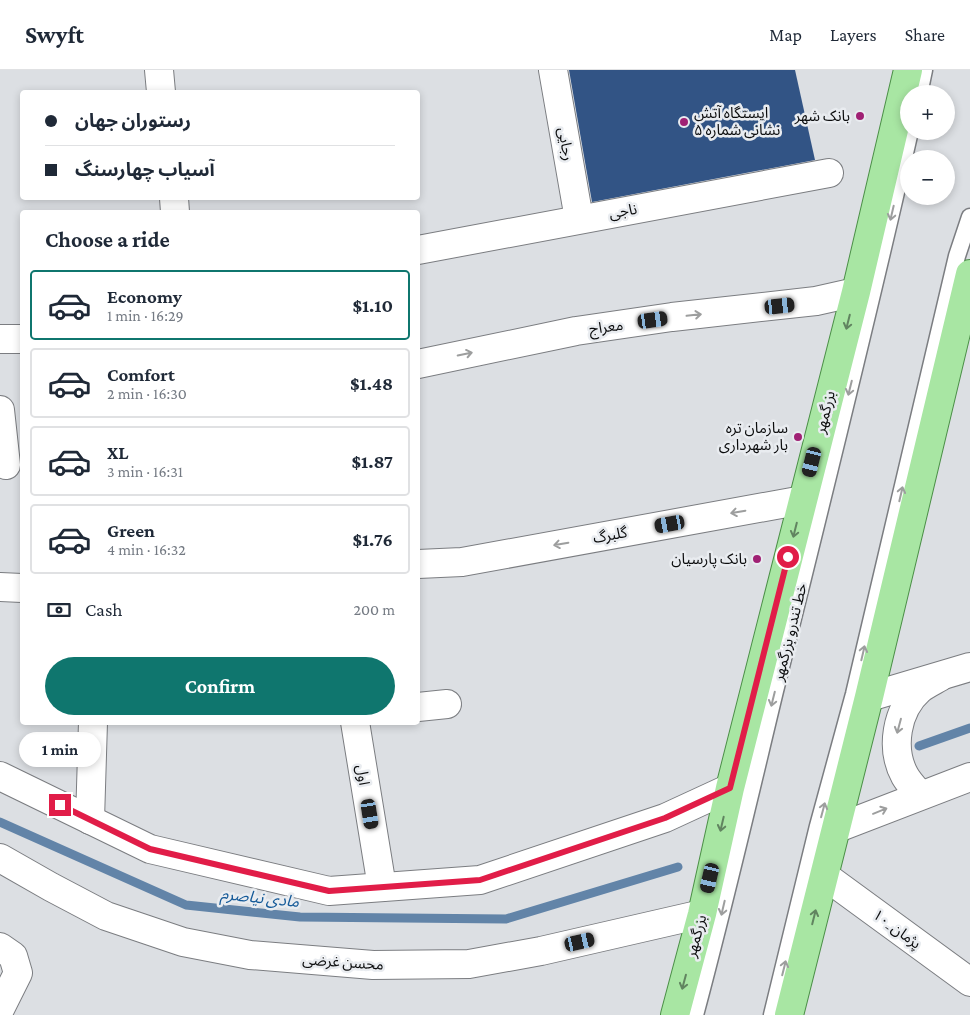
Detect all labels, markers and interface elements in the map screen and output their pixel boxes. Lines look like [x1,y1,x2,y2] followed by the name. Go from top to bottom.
[25,21,84,48] text: Swyft
[769,25,802,45] text: Map
[830,25,877,45] text: Layers
[905,25,945,45] text: Share
[900,85,955,205] map controls
[900,85,955,140] button: +
[694,105,780,139] place label: ایستگاه آتش نشانی شماره ۵
[794,108,850,125] place label: بانک شهر
[75,110,191,131] text: رستوران جهان
[854,110,866,122] marker: بانک شهر
[678,116,690,128] marker: ایستگاه آتش نشانی شماره ۵
[554,126,577,162] street label: رجایی
[900,150,955,205] button: −
[75,159,215,180] text: آسیاب چهارسنگ
[608,201,638,222] street label: ناجی
[887,204,896,220] one-way arrow
[45,227,170,252] text: Choose a ride
[47,283,92,328] icon: car
[107,286,182,307] text: Economy
[352,295,393,316] text: $1.10
[764,297,795,315] car
[107,307,184,324] text: 1 min · 16:29
[637,310,668,330] car
[686,310,702,320] one-way arrow
[843,313,852,329] one-way arrow
[588,317,625,341] street label: معراج
[457,349,473,358] one-way arrow
[47,361,92,406] icon: car
[107,364,175,385] text: Comfort
[350,373,393,394] text: $1.48
[845,380,854,396] one-way arrow
[107,385,187,402] text: 2 min · 16:30
[812,389,839,436] street label: بزرگمهر
[719,420,788,454] place label: سازمان تره بار شهرداری
[792,431,804,443] marker: سازمان تره بار شهرداری
[47,439,92,484] icon: car
[107,442,129,463] text: XL
[801,446,822,478] car
[352,451,393,472] text: $1.87
[107,463,183,480] text: 3 min · 16:31
[897,487,906,503] one-way arrow
[730,507,746,517] one-way arrow
[653,514,686,534] car
[47,517,92,562] icon: car
[107,520,155,541] text: Green
[790,522,799,538] one-way arrow
[592,524,629,547] street label: گلبرگ
[352,529,393,550] text: $1.76
[553,539,569,549] one-way arrow
[107,541,186,558] text: 4 min · 16:32
[777,546,799,568] route start
[671,551,747,569] place label: بانک پارسیان
[751,553,763,565] marker: بانک پارسیان
[770,581,811,684] street label: خط تندرو بزرگمهر
[45,596,73,624] icon: cash
[85,599,123,620] text: Cash
[353,601,395,618] text: 200 m
[859,645,868,661] one-way arrow
[45,657,395,715] button: Confirm
[768,690,777,706] one-way arrow
[894,718,904,734] one-way arrow
[19,732,101,768] callout: 1 min
[42,741,78,758] text: 1 min
[352,764,373,787] street label: اول
[49,794,71,816] route end
[360,798,379,830] car
[818,802,828,818] one-way arrow
[872,805,887,815] one-way arrow
[717,815,726,831] one-way arrow
[699,862,720,894] car
[219,885,301,914] water label: مادی نیاصرم
[718,899,727,915] one-way arrow
[869,906,924,953] street label: ۱۰_پژمان
[810,909,820,925] one-way arrow
[682,913,710,960] street label: بزرگمهر
[563,931,596,953] car
[302,951,384,974] street label: محسن غرضی
[780,960,789,976] one-way arrow
[679,973,688,989] one-way arrow

